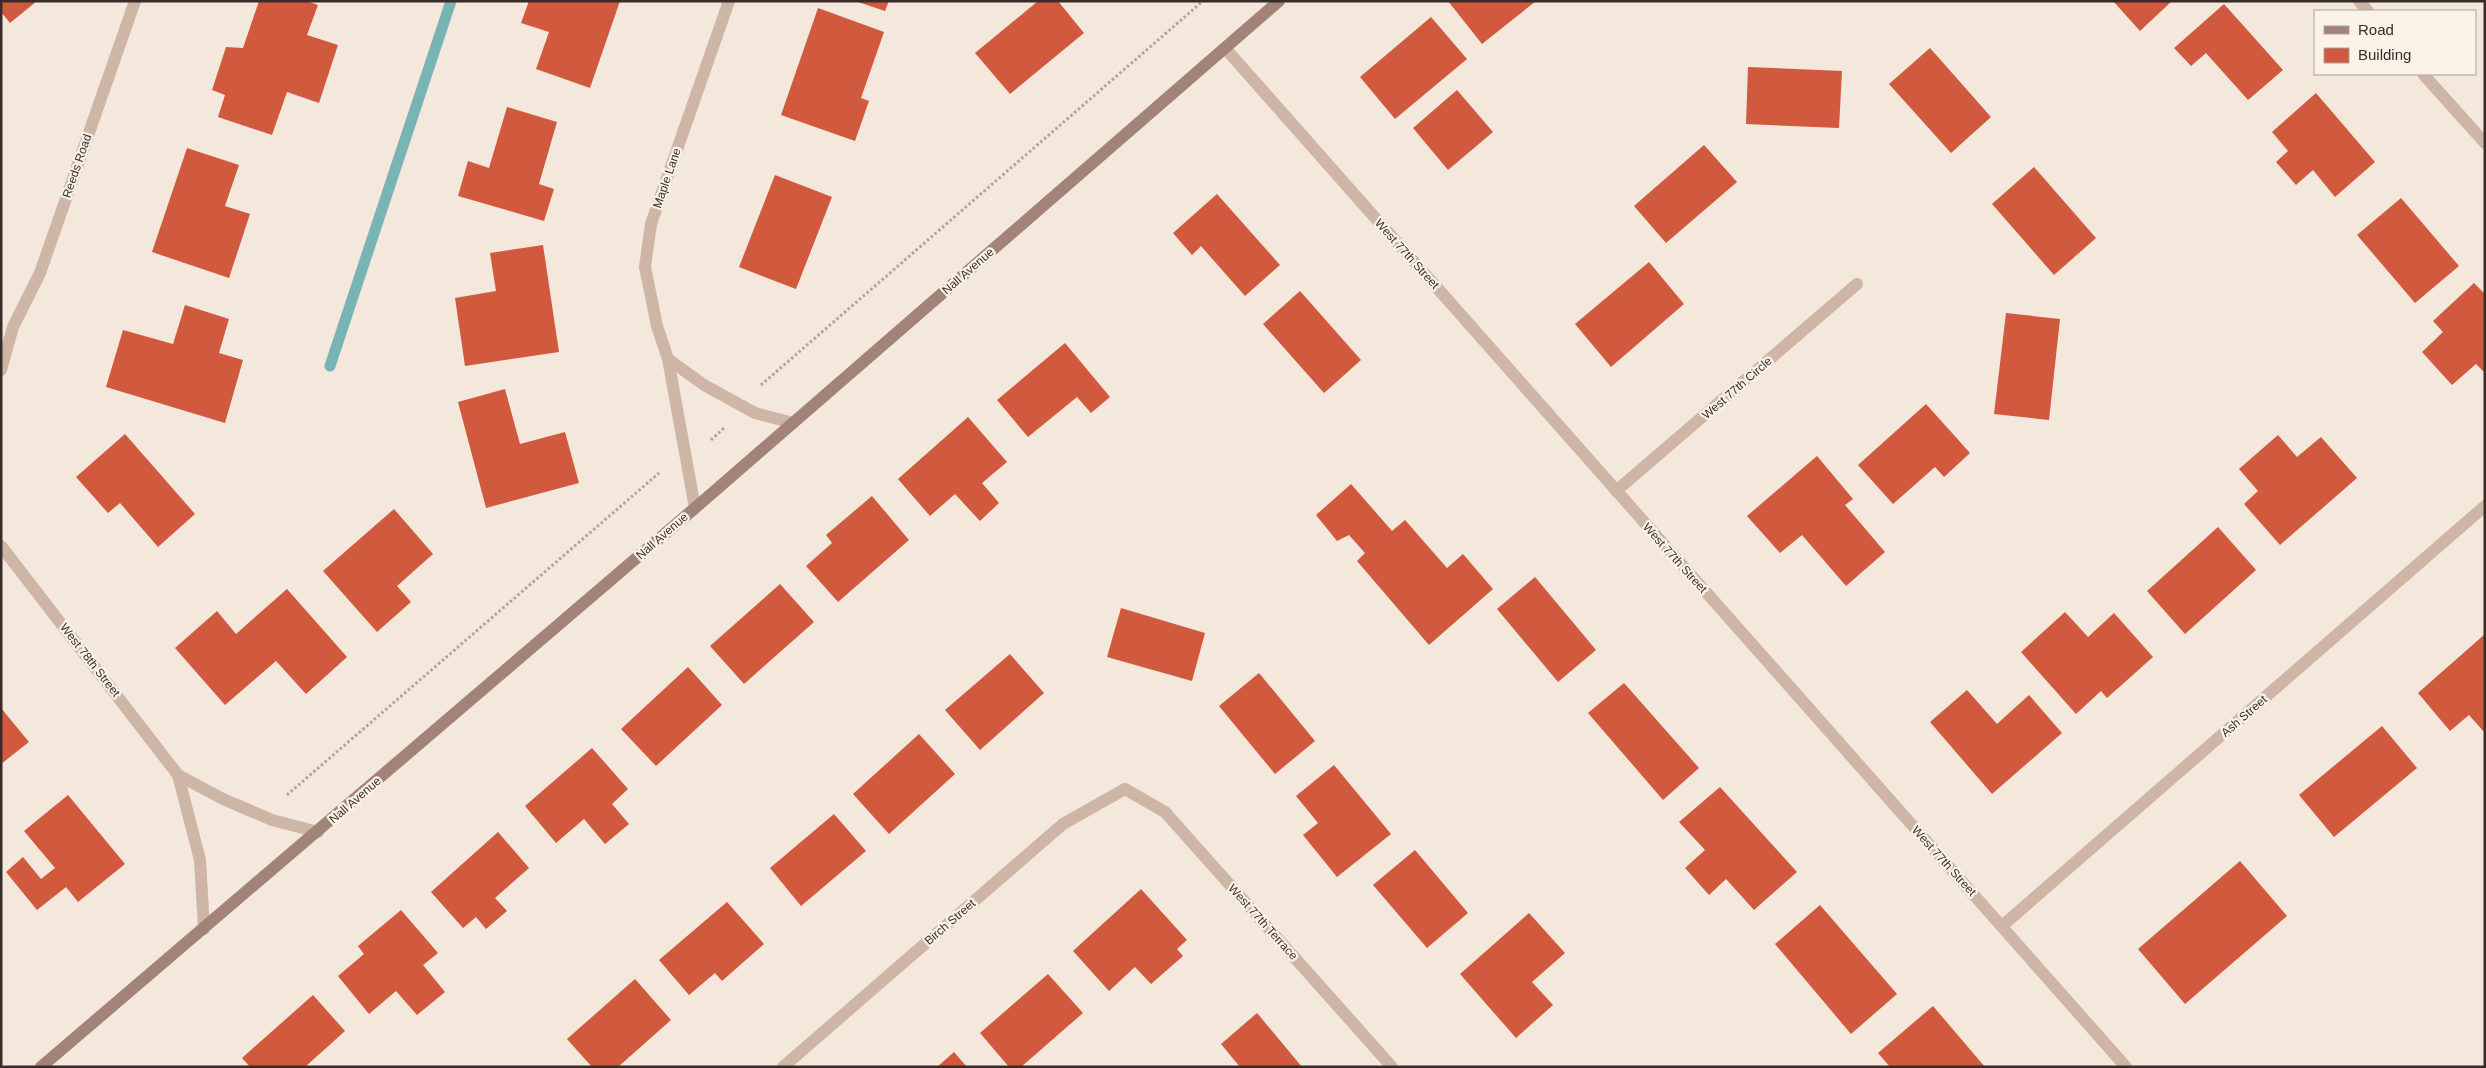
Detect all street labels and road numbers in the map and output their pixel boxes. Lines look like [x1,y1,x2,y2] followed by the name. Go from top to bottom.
[60,132,94,200] street label: Reeds Road
[650,146,684,210] street label: Maple Lane
[1372,216,1442,292] street label: West 77th Street
[939,245,997,297] street label: Nall Avenue
[1699,354,1775,422] street label: West 77th Circle
[633,510,691,562] street label: Nall Avenue
[1640,520,1710,596] street label: West 77th Street
[57,621,123,700] street label: West 78th Street
[2218,692,2270,740] street label: Ash Street
[326,774,384,826] street label: Nall Avenue
[1909,823,1979,899] street label: West 77th Street
[1225,881,1301,963] street label: West 77th Terrace
[922,896,979,948] street label: Birch Street

